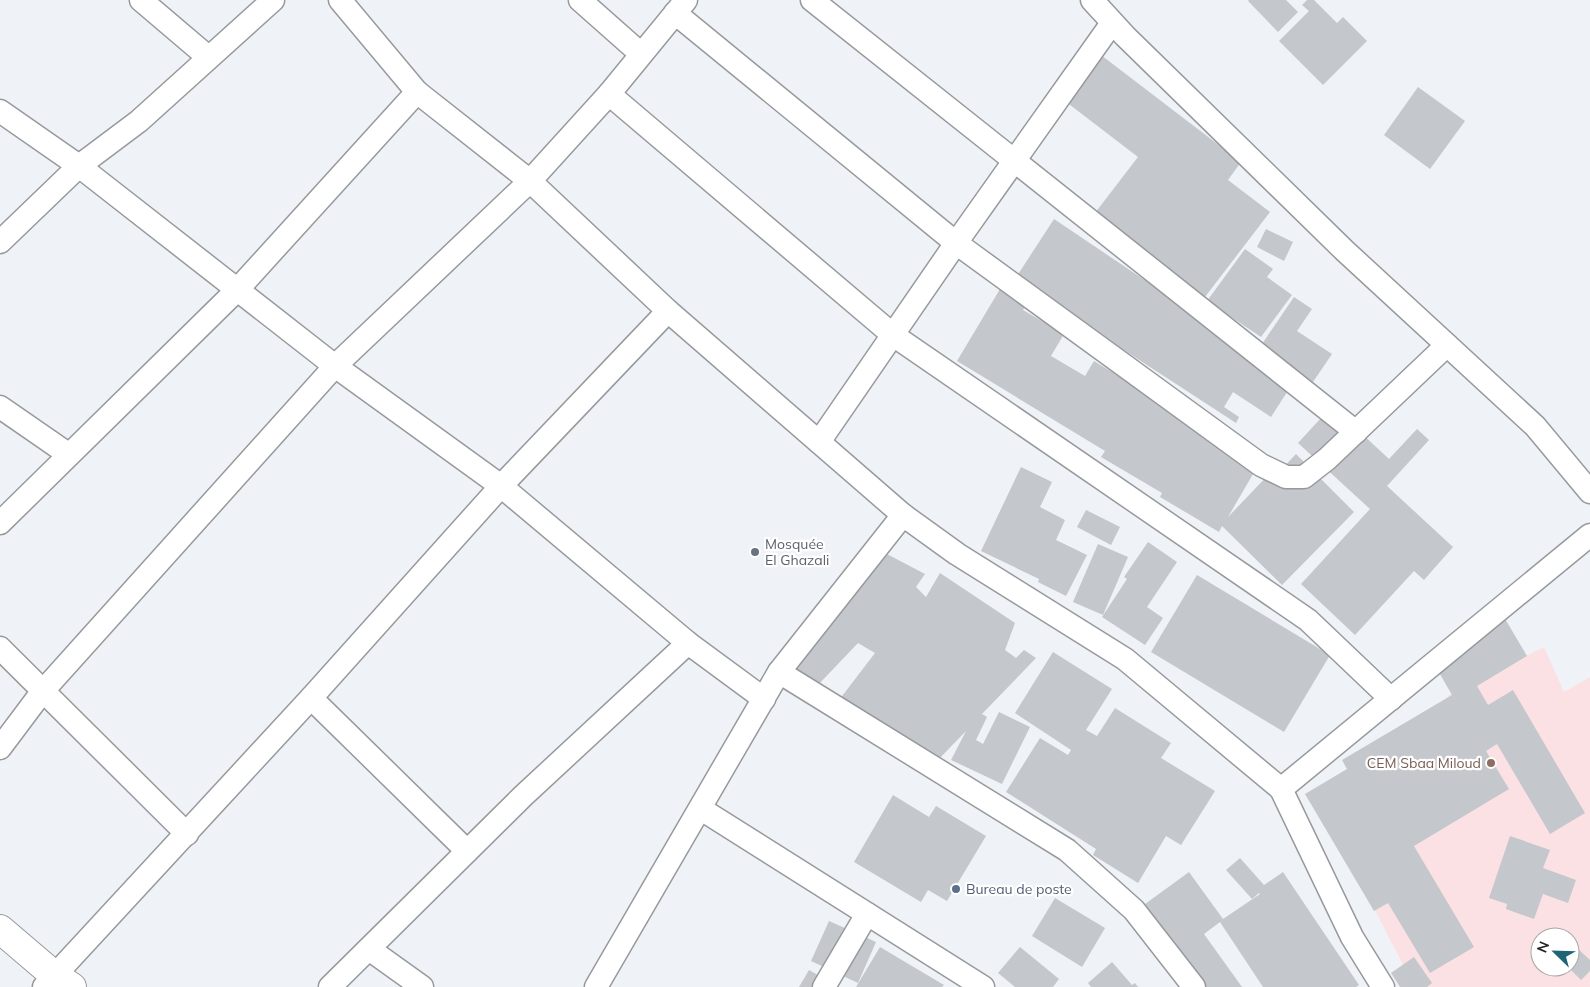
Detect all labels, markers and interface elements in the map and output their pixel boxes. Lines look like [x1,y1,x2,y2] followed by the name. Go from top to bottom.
[765,535,829,569] place label: Mosquée El Ghazali
[749,546,761,558] marker: Mosquée El Ghazali
[1367,754,1481,772] place label: CEM Sbaa Miloud
[1485,757,1497,769] marker: CEM Sbaa Miloud
[966,880,1072,898] place label: Bureau de poste
[950,883,962,895] marker: Bureau de poste
[1530,927,1580,977] north arrow
[1533,939,1553,955] text: N

